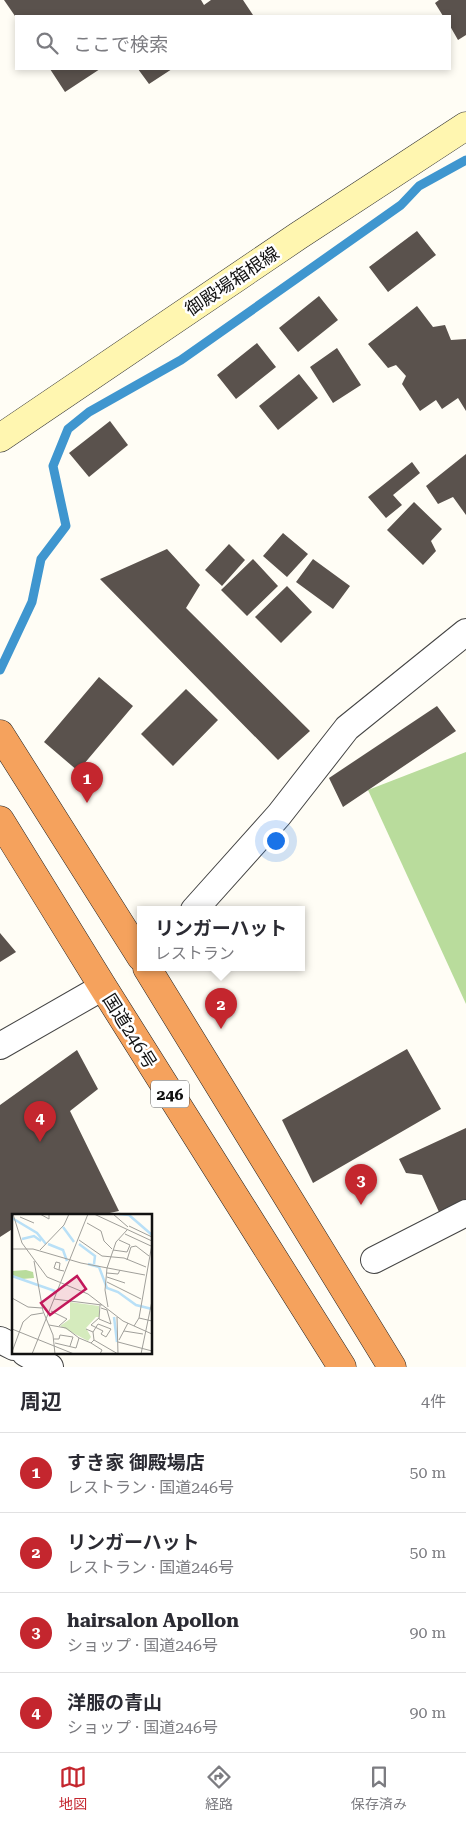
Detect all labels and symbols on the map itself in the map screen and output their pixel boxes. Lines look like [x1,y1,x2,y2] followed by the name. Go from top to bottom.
[181,242,283,320] street label: 御殿場箱根線
[71,762,103,803] pin: 1
[263,828,289,854] your location
[205,988,237,1029] pin: 2
[99,990,161,1072] street label: 国道246号
[151,1080,189,1108] road number: 246
[24,1101,56,1142] pin: 4
[345,1164,377,1205] pin: 3
[12,1214,152,1354] inset map

